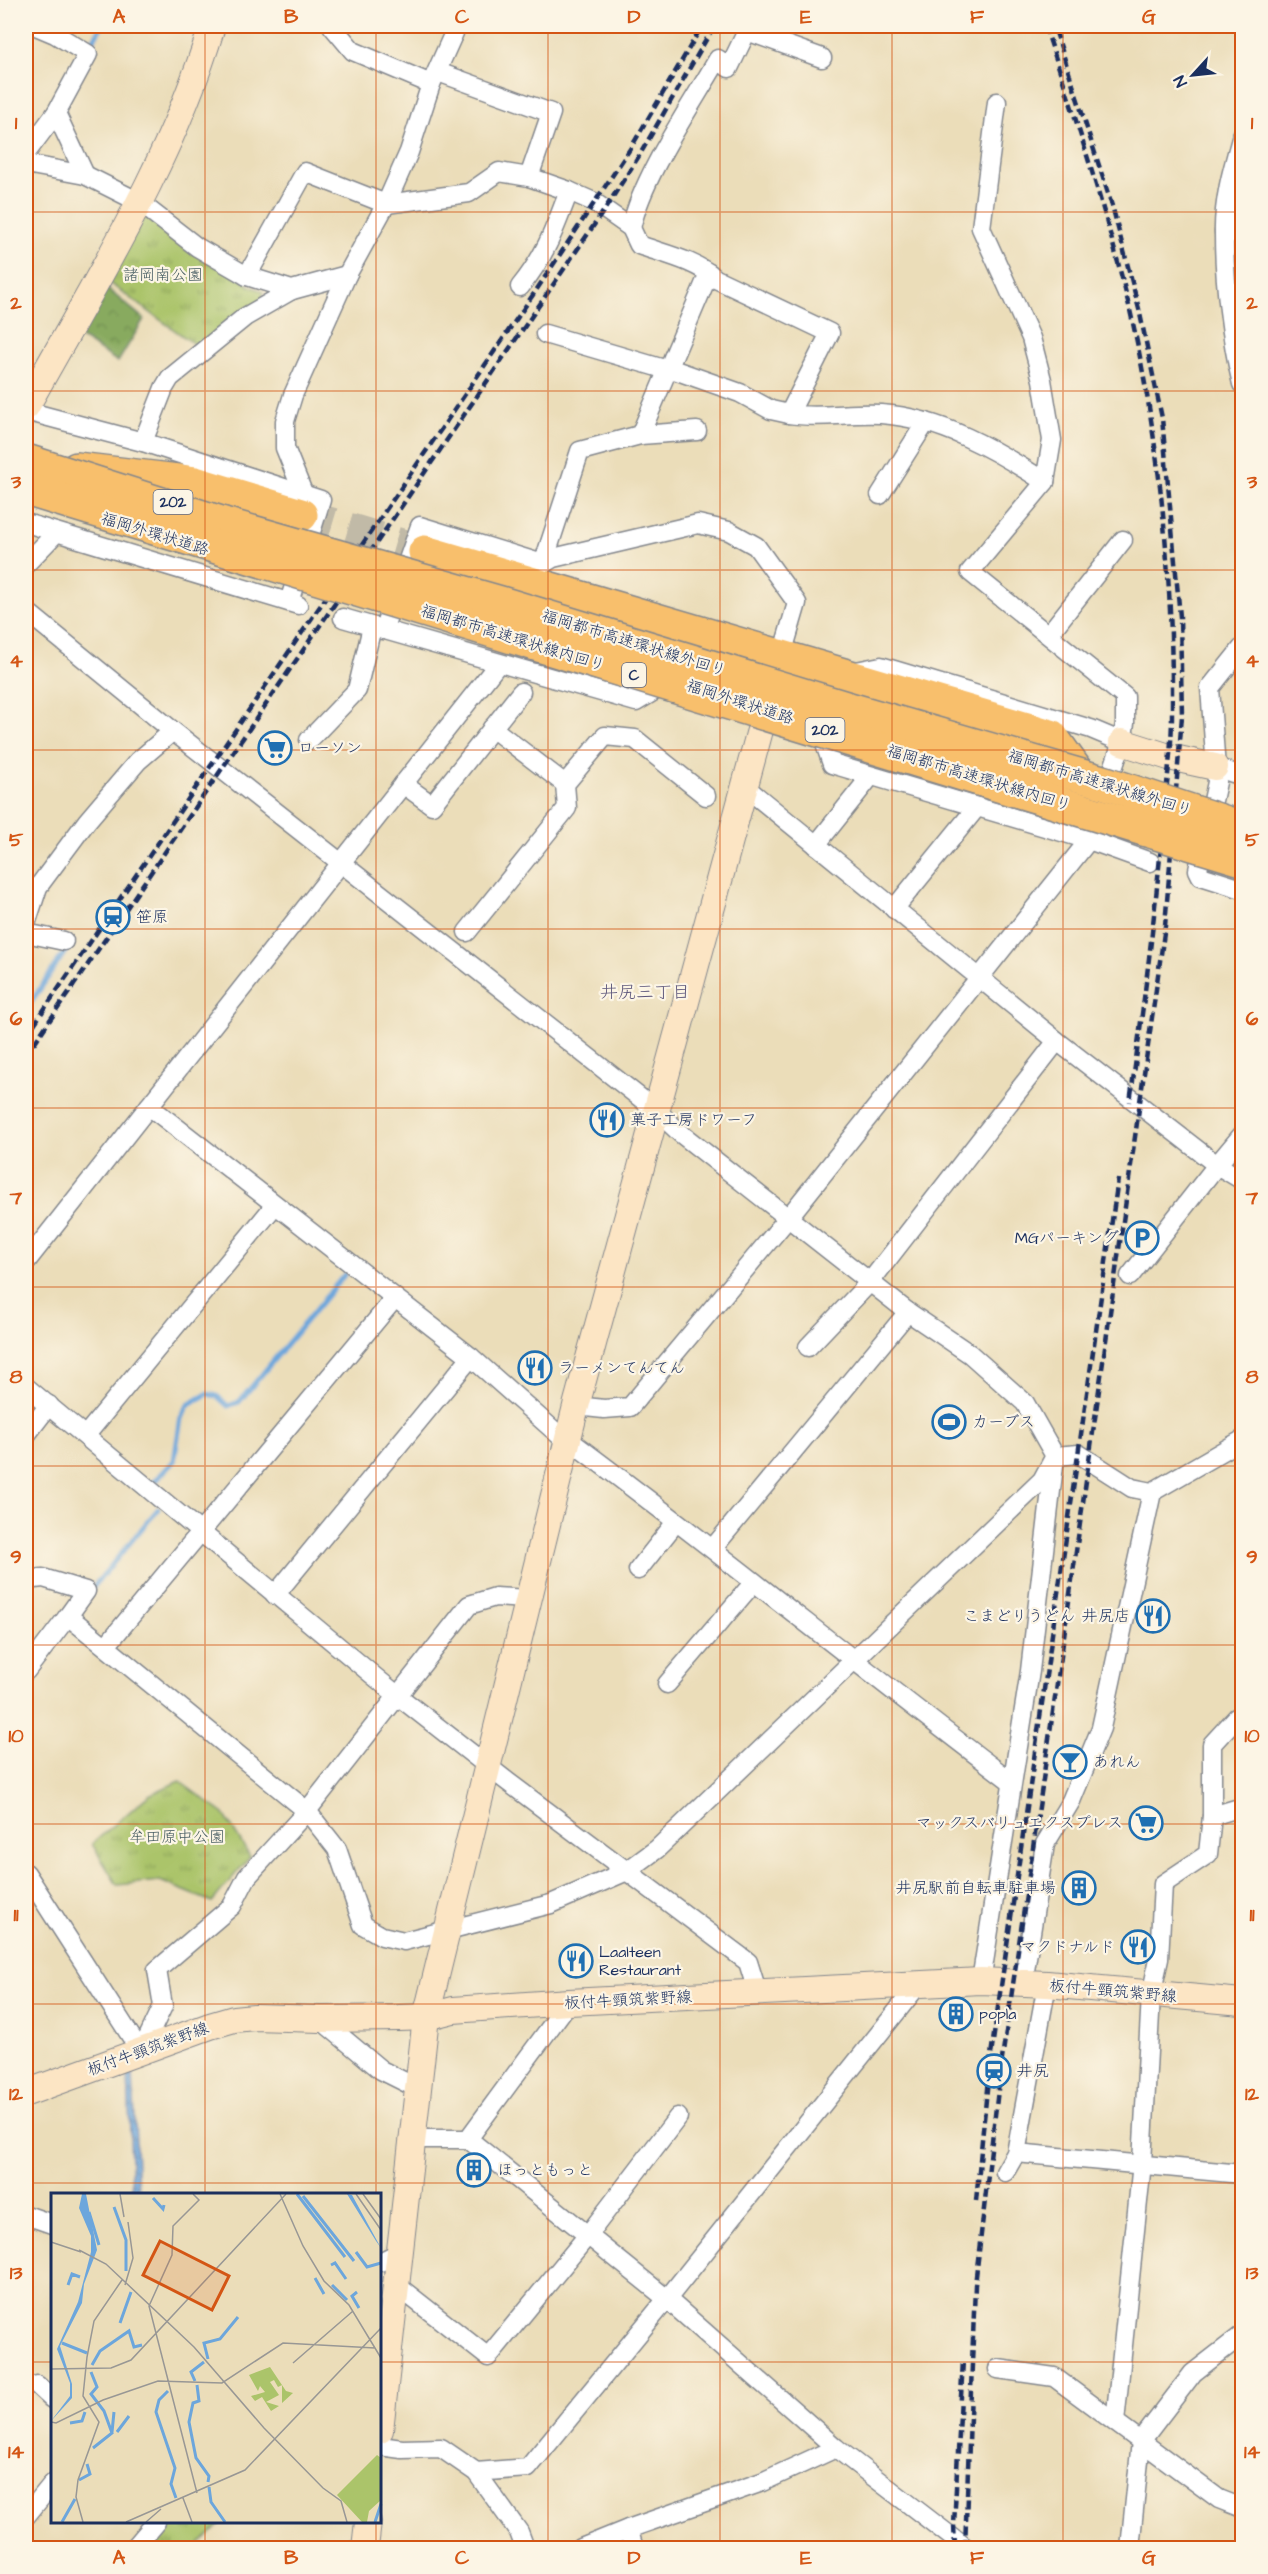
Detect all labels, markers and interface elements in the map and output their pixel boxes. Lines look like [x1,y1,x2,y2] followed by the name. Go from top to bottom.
[113,3,126,31] text: A
[284,3,299,31] text: B
[455,3,470,31] text: C
[628,3,641,31] text: D
[800,3,812,31] text: E
[970,3,985,31] text: F
[1142,3,1156,31] text: G
[1163,45,1223,105] north arrow
[1168,72,1193,91] text: N
[15,109,18,137] text: 1
[1251,109,1254,137] text: 1
[123,264,203,286] park label: 諸岡南公園
[9,289,22,317] text: 2
[1245,289,1258,317] text: 2
[10,468,22,496] text: 3
[1246,468,1258,496] text: 3
[154,490,192,514] road number: 202
[98,507,212,561] street label: 福岡外環状道路
[418,599,608,677] street label: 福岡都市高速環状線内回り
[539,604,729,682] street label: 福岡都市高速環状線外回り
[9,647,23,675] text: 4
[1245,647,1259,675] text: 4
[622,663,646,687] road number: C
[683,674,797,730] street label: 福岡外環状道路
[806,718,844,742] road number: 202
[257,730,293,766] supermarket icon: ローソン
[298,737,362,759] place label: ローソン
[884,739,1074,817] street label: 福岡都市高速環状線内回り
[1005,744,1195,822] street label: 福岡都市高速環状線外回り
[9,826,24,854] text: 5
[1245,826,1260,854] text: 5
[95,899,131,935] station icon: 笹原
[136,906,168,928] place label: 笹原
[600,980,690,1005] district label: 井尻三丁目
[10,1005,23,1033] text: 6
[1246,1005,1259,1033] text: 6
[589,1102,625,1138] restaurant icon: 菓子工房ドワーフ
[630,1109,757,1131] place label: 菓子工房ドワーフ
[9,1184,23,1212] text: 7
[1245,1184,1259,1212] text: 7
[1124,1220,1160,1256] parking icon: MGパーキング
[1015,1227,1119,1249] place label: MGパーキング
[517,1350,553,1386] restaurant icon: ラーメンてんてん
[558,1357,685,1379] place label: ラーメンてんてん
[10,1363,23,1391] text: 8
[1246,1363,1259,1391] text: 8
[931,1404,967,1440] sports icon: カーブス
[972,1411,1035,1433] place label: カーブス
[10,1543,22,1571] text: 9
[1246,1543,1258,1571] text: 9
[1135,1598,1171,1634] restaurant icon: こまどりうどん 井尻店
[963,1605,1130,1627] place label: こまどりうどん 井尻店
[8,1722,24,1750] text: 10
[1244,1722,1260,1750] text: 10
[1052,1744,1088,1780] bar icon: あれん
[1093,1751,1141,1773] place label: あれん
[1128,1805,1164,1841] supermarket icon: マックスバリュエクスプレス
[916,1812,1123,1834] place label: マックスバリュエクスプレス
[129,1826,225,1848] park label: 牟田原中公園
[1061,1870,1097,1906] building icon: 井尻駅前自転車駐車場
[896,1877,1056,1899] place label: 井尻駅前自転車駐車場
[13,1901,19,1929] text: 11
[1249,1901,1255,1929] text: 11
[1120,1929,1156,1965] restaurant icon: マクドナルド
[1020,1936,1115,1958] place label: マクドナルド
[599,1941,682,1981] place label: Laalteen Restaurant
[558,1943,594,1979] restaurant icon: Laalteen Restaurant
[1048,1974,1178,2008] street label: 板付牛頸筑紫野線
[564,1986,692,2014] street label: 板付牛頸筑紫野線
[938,1996,974,2032] building icon: popla
[979,2003,1016,2025] place label: popla
[84,2017,212,2081] street label: 板付牛頸筑紫野線
[976,2053,1012,2089] station icon: 井尻
[1017,2060,1049,2082] place label: 井尻
[9,2080,24,2108] text: 12
[1245,2080,1260,2108] text: 12
[456,2152,492,2188] building icon: ほっともっと
[497,2159,593,2181] place label: ほっともっと
[51,2193,381,2523] inset map
[10,2259,23,2287] text: 13
[1246,2259,1259,2287] text: 13
[8,2438,24,2466] text: 14
[1244,2438,1260,2466] text: 14
[113,2544,126,2572] text: A
[284,2544,299,2572] text: B
[455,2544,470,2572] text: C
[628,2544,641,2572] text: D
[800,2544,812,2572] text: E
[970,2544,985,2572] text: F
[1142,2544,1156,2572] text: G

